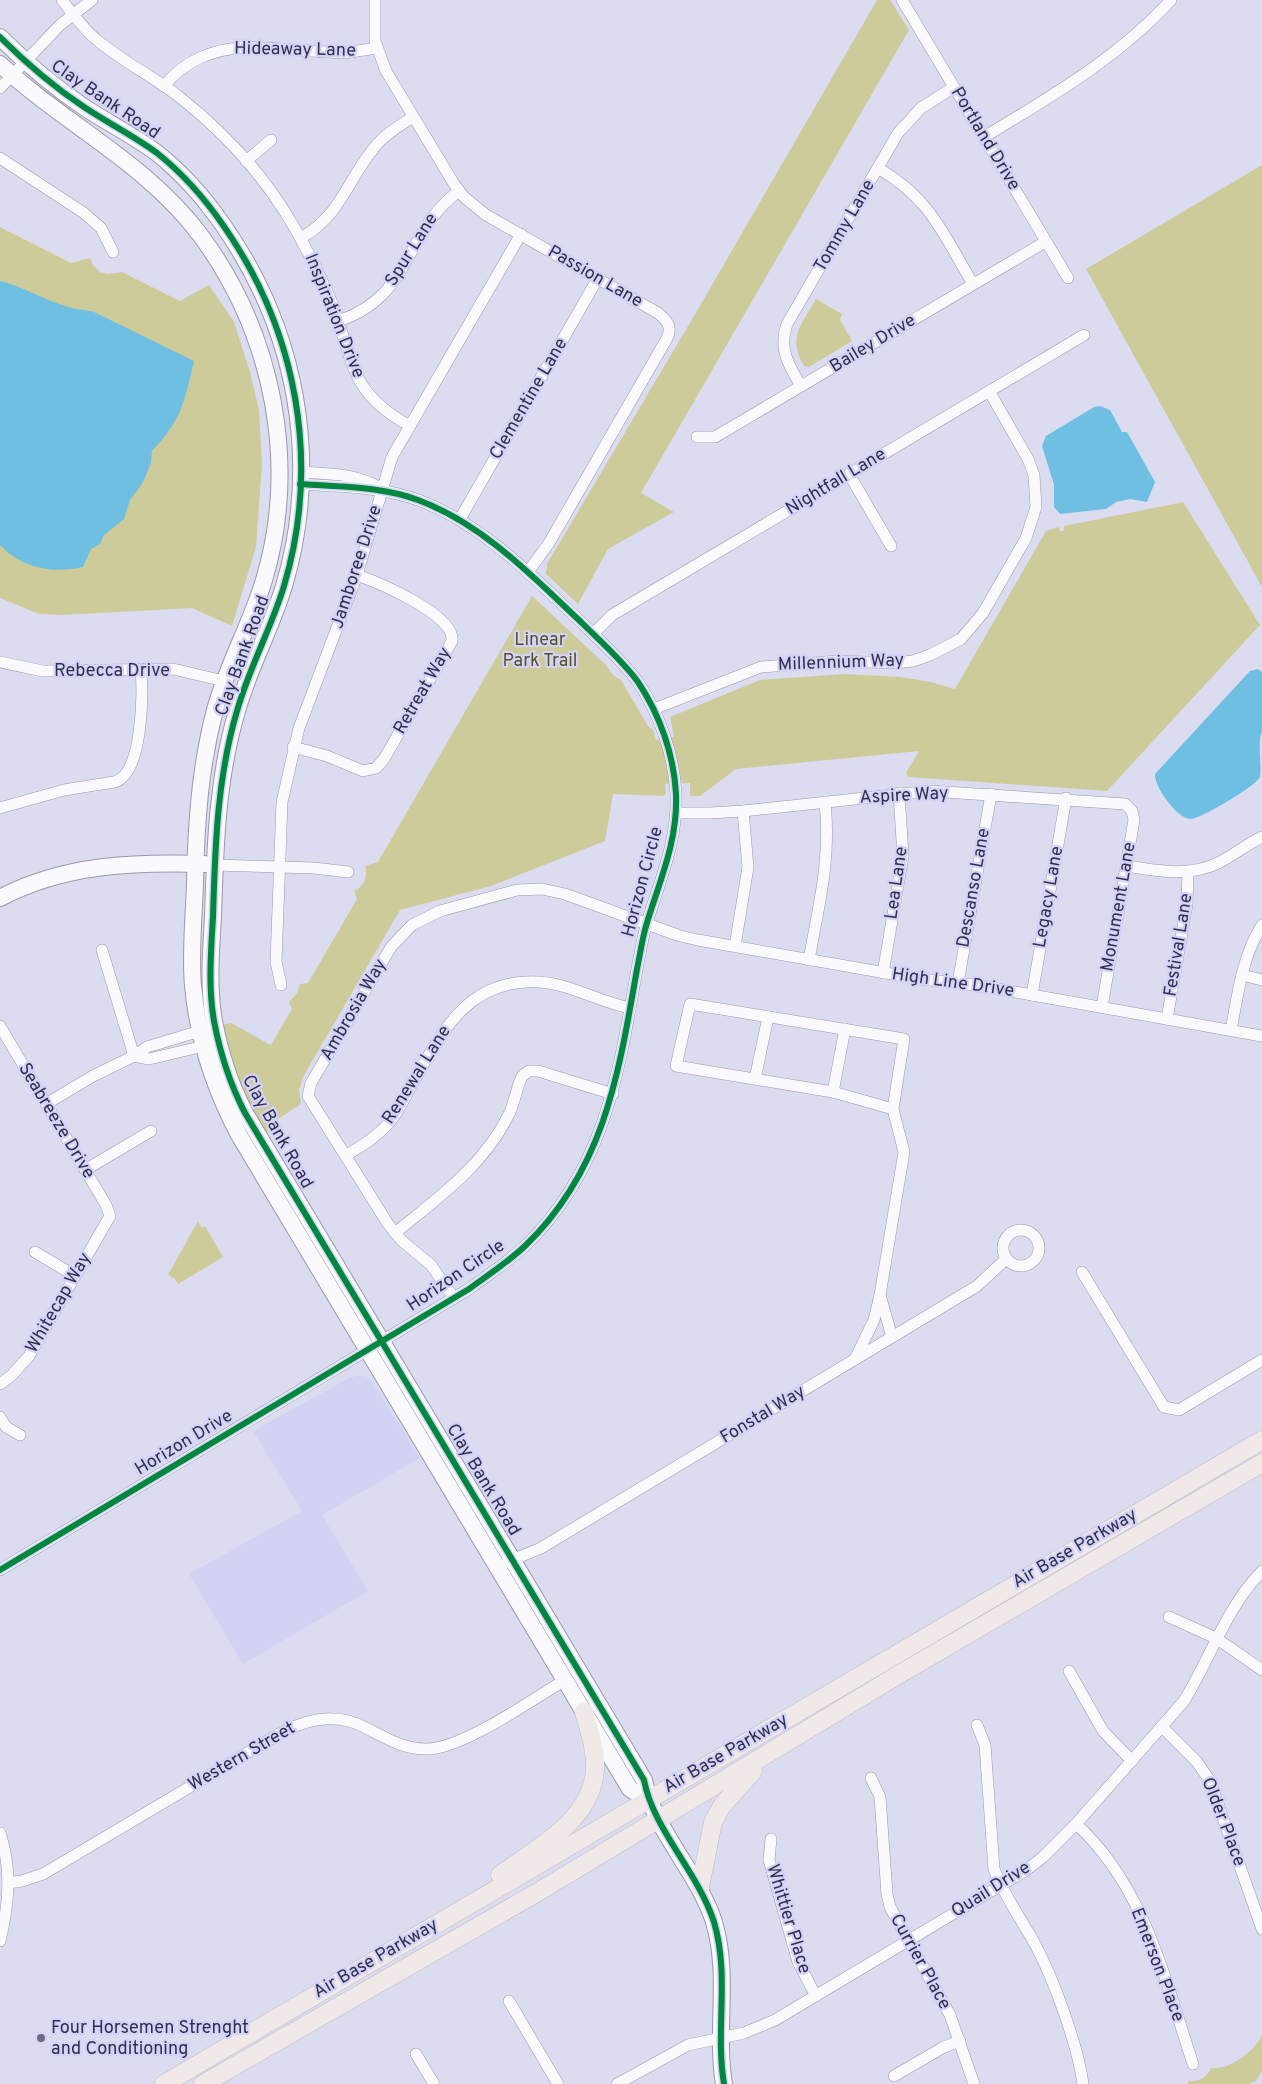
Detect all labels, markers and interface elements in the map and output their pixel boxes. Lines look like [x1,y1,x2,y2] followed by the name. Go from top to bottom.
[234,37,356,63] street label: Hideaway Lane
[46,55,164,145] street label: Clay Bank Road
[945,83,1025,195] street label: Portland Drive
[809,176,881,276] street label: Tommy Lane
[380,209,444,291] street label: Spur Lane
[543,241,647,313] street label: Passion Lane
[299,250,369,382] street label: Inspiration Drive
[826,309,920,379] street label: Bailey Drive
[485,334,573,464] street label: Clementine Lane
[782,443,890,521] street label: Nightfall Lane
[326,502,388,632] street label: Jamboree Drive
[211,592,275,720] street label: Clay Bank Road
[503,629,577,673] park label: Linear Park Trail
[389,643,457,739] street label: Retreat Way
[777,649,905,677] street label: Millennium Way
[54,660,170,683] street label: Rebecca Drive
[859,782,949,810] street label: Aspire Way
[617,824,669,940] street label: Horizon Circle
[952,826,996,950] street label: Descanso Lane
[1096,840,1142,974] street label: Monument Lane
[1029,844,1069,950] street label: Legacy Lane
[881,845,913,921] street label: Lea Lane
[1159,892,1199,998] street label: Festival Lane
[316,955,392,1065] street label: Ambrosia Way
[890,963,1016,1003] street label: High Line Drive
[378,1021,456,1129] street label: Renewal Lane
[12,1059,100,1183] street label: Seabreeze Drive
[236,1071,318,1193] street label: Clay Bank Road
[403,1235,509,1317] street label: Horizon Circle
[21,1248,97,1358] street label: Whitecap Way
[716,1381,810,1449] street label: Fonstal Way
[131,1405,237,1481] street label: Horizon Drive
[440,1420,526,1540] street label: Clay Bank Road
[1009,1504,1141,1594] street label: Air Base Parkway
[660,1709,792,1799] street label: Air Base Parkway
[184,1717,300,1797] street label: Western Street
[1195,1774,1251,1870] street label: Older Place
[947,1857,1035,1923] street label: Quail Drive
[760,1862,816,1976] street label: Whittier Place
[1125,1905,1189,2025] street label: Emerson Place
[884,1910,956,2014] street label: Currier Place
[310,1914,442,2004] street label: Air Base Parkway
[51,2017,249,2061] place label: Four Horsemen Strenght and Conditioning
[35,2032,47,2044] marker: Four Horsemen Strenght and Conditioning

